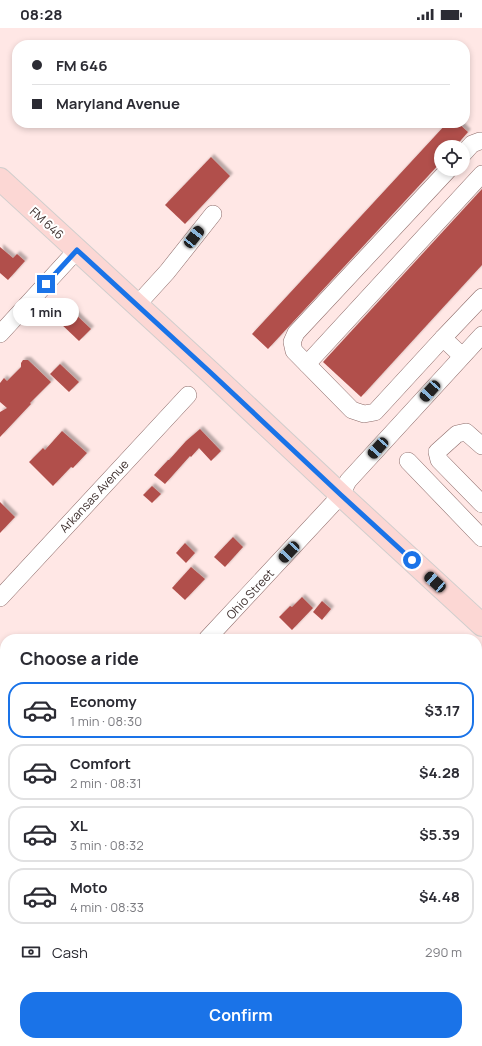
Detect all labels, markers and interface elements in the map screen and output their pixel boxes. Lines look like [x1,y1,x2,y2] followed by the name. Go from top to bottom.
[20,4,62,25] text: 08:28
[56,55,107,76] text: FM 646
[56,93,180,114] text: Maryland Avenue
[434,140,470,176] map controls
[434,140,470,176] button: locate
[26,203,68,243] street label: FM 646
[182,224,206,250] car
[37,275,55,293] route end
[13,298,79,326] callout: 1 min
[30,303,62,321] text: 1 min
[418,378,442,404] car
[366,435,390,461] car
[56,456,132,536] street label: Arkansas Avenue
[276,539,302,565] car
[403,551,421,569] route start
[222,565,278,623] street label: Ohio Street
[422,570,448,594] car
[20,646,139,670] text: Choose a ride
[70,691,137,712] text: Economy
[22,692,58,728] icon: car
[425,700,460,721] text: $3.17
[70,712,142,730] text: 1 min · 08:30
[70,753,131,774] text: Comfort
[22,754,58,790] icon: car
[419,762,460,783] text: $4.28
[70,774,142,792] text: 2 min · 08:31
[70,815,88,836] text: XL
[22,816,58,852] icon: car
[419,824,460,845] text: $5.39
[70,836,144,854] text: 3 min · 08:32
[70,877,107,898] text: Moto
[22,878,58,914] icon: car
[419,886,460,907] text: $4.48
[70,898,144,916] text: 4 min · 08:33
[20,941,42,963] icon: cash
[52,942,88,963] text: Cash
[425,943,462,961] text: 290 m
[20,992,462,1038] button: Confirm

